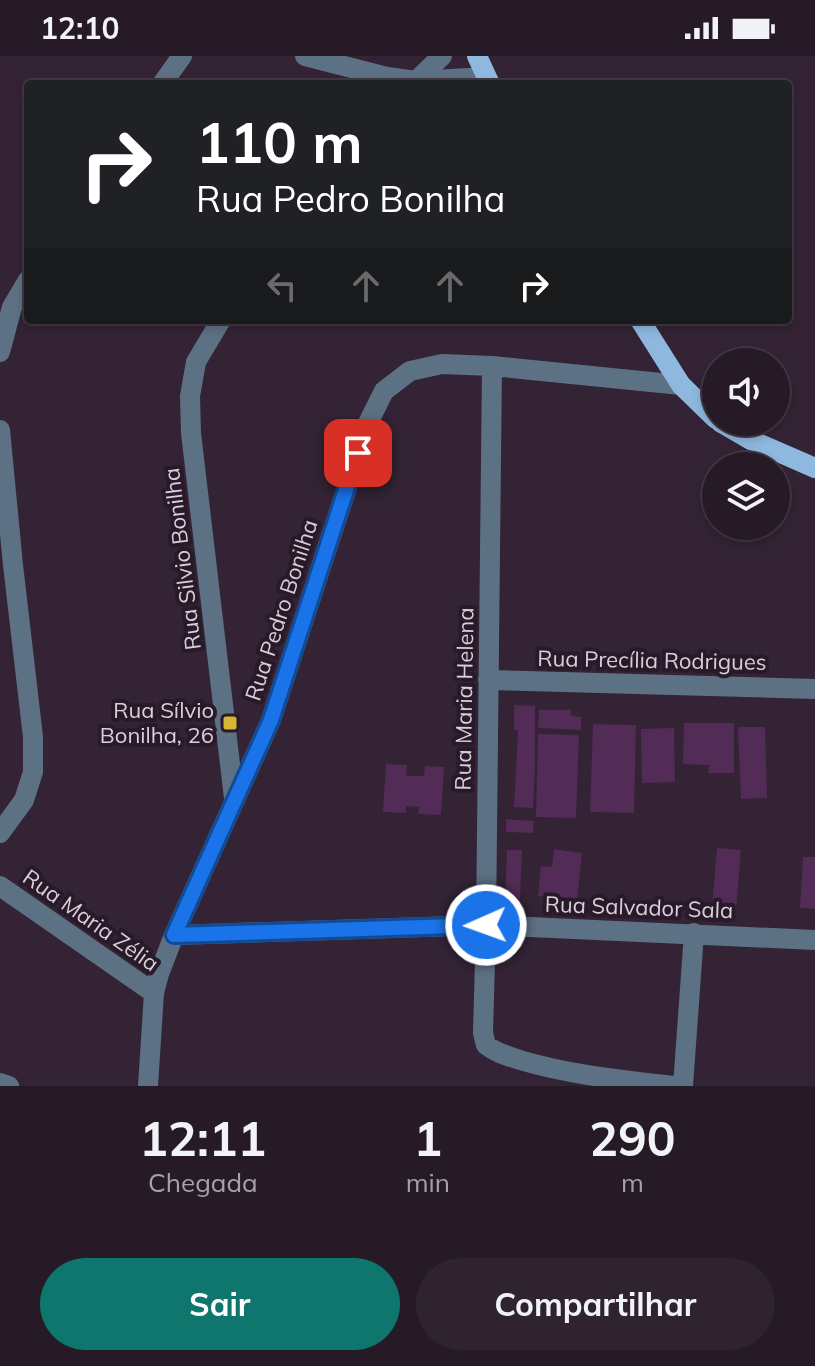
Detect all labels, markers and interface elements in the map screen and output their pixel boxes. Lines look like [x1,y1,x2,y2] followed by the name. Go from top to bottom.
[40,9,119,47] text: 12:10
[196,107,363,177] text: 110 m
[64,112,168,216] icon: right
[196,176,505,221] text: Rua Pedro Bonilha
[260,264,304,308] icon: left
[344,264,388,308] icon: ahead
[428,264,472,308] icon: ahead
[512,264,556,308] icon: right
[702,348,790,540] map controls
[702,348,790,436] button: sound
[324,419,392,487] pin
[336,431,380,475] icon: arrive
[702,452,790,540] button: layers
[157,466,207,652] street label: Rua Silvio Bonilha
[238,516,324,704] street label: Rua Pedro Bonilha
[448,607,480,791] street label: Rua Maria Helena
[537,644,767,676] street label: Rua Precília Rodrigues
[100,696,214,749] place label: Rua Sílvio Bonilha, 26
[221,714,239,732] marker: Rua Sílvio Bonilha, 26
[18,863,164,977] street label: Rua Maria Zélia
[444,883,528,967] position arrow
[544,890,734,924] street label: Rua Salvador Sala
[139,1108,266,1168] text: 12:11
[413,1108,442,1168] text: 1
[589,1108,676,1168] text: 290
[148,1166,258,1199] text: Chegada
[406,1166,450,1199] text: min
[621,1166,644,1199] text: m
[40,1258,400,1350] button: Sair
[416,1258,775,1350] button: Compartilhar

